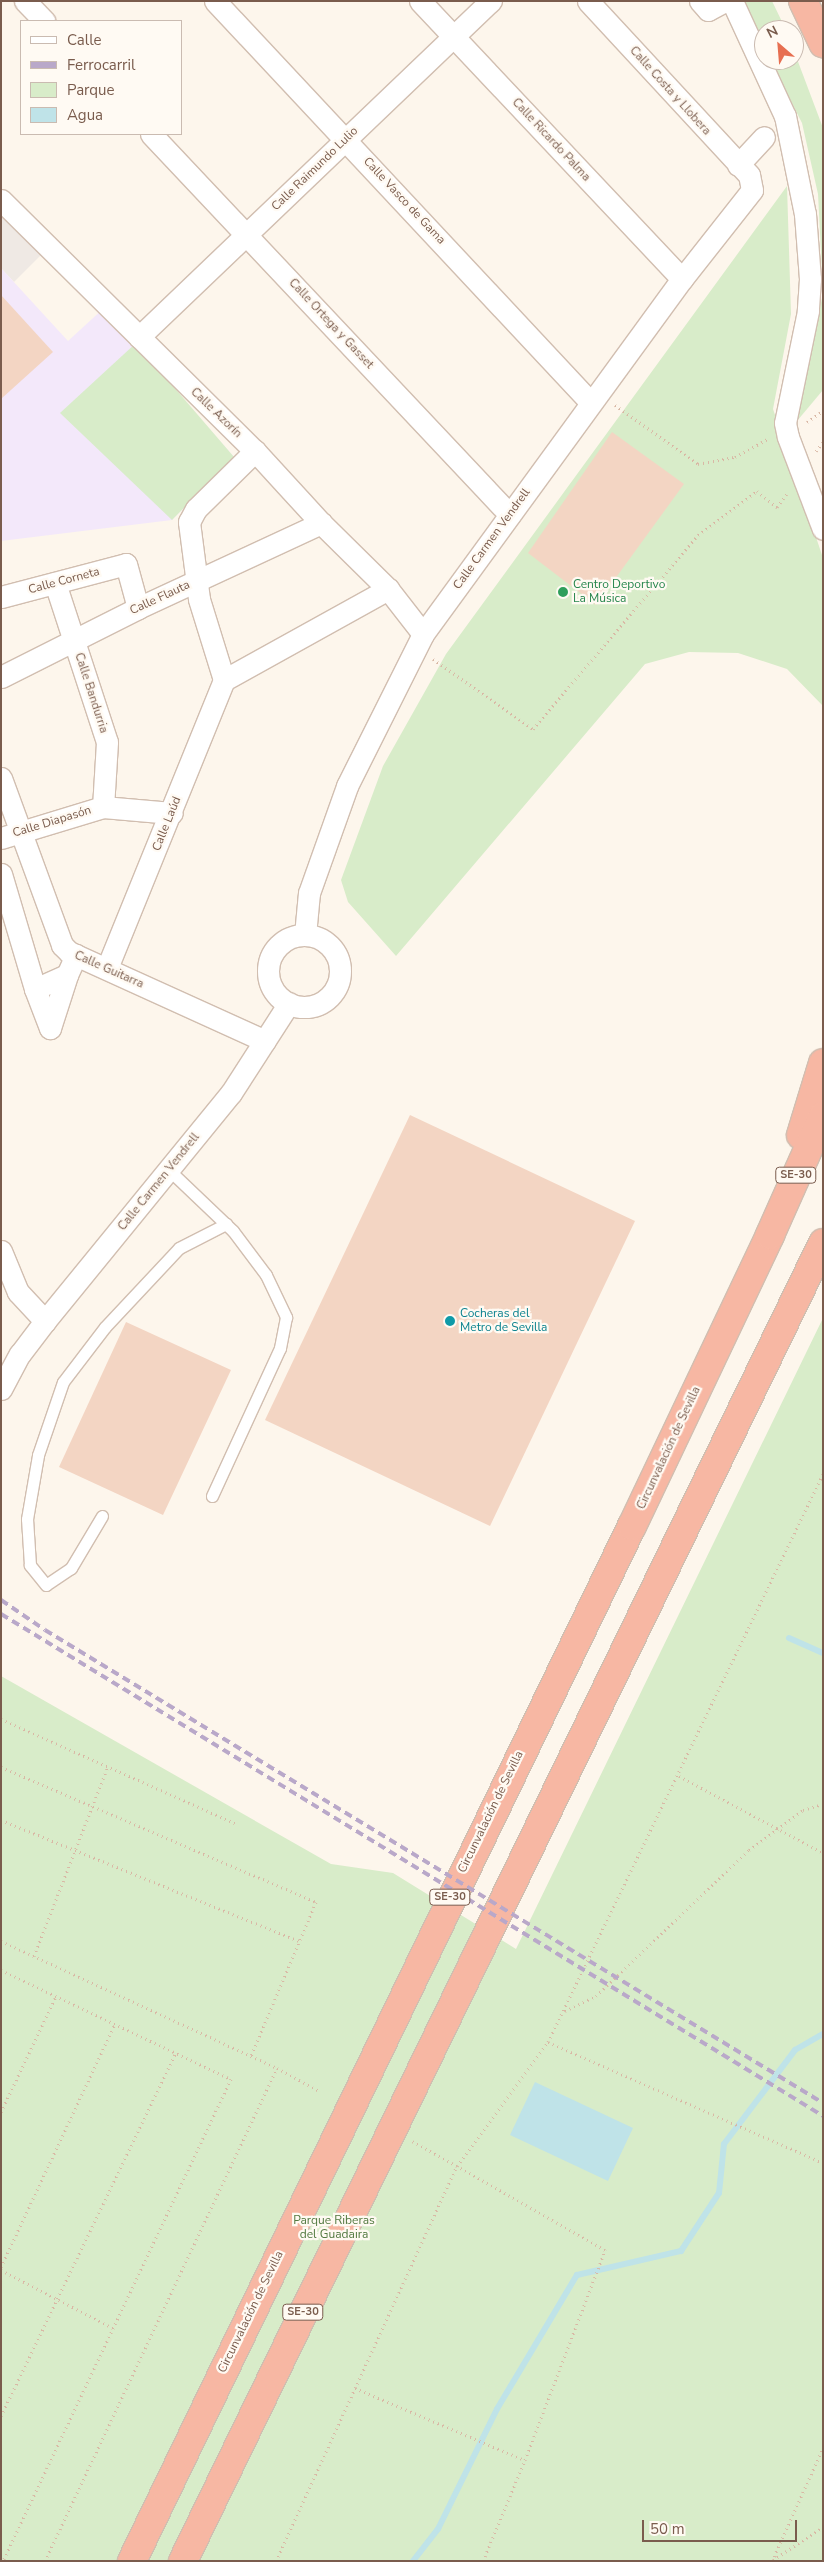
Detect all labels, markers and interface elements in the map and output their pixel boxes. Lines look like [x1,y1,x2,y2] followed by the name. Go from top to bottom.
[20,20,182,135] legend
[754,20,804,70] north arrow
[763,21,781,43] text: N
[67,30,102,50] text: Calle
[626,44,714,138] street label: Calle Costa y Llobera
[67,55,135,75] text: Ferrocarril
[67,80,115,100] text: Parque
[509,96,593,184] street label: Calle Ricardo Palma
[67,105,103,125] text: Agua
[269,124,361,214] street label: Calle Raimundo Lulio
[360,154,448,248] street label: Calle Vasco de Gama
[285,276,377,372] street label: Calle Ortega y Gasset
[187,385,245,441] street label: Calle Azorín
[451,486,533,592] street label: Calle Carmen Vendrell
[27,565,101,597] street label: Calle Corneta
[128,578,192,618] street label: Calle Flauta
[573,578,665,606] place label: Centro Deportivo La Música
[557,586,569,598] marker: Centro Deportivo La Música
[71,651,111,735] street label: Calle Bandurria
[150,795,184,853] street label: Calle Laúd
[11,803,93,841] street label: Calle Diapasón
[72,948,146,992] street label: Calle Guitarra
[115,1130,203,1234] street label: Calle Carmen Vendrell
[775,1166,817,1184] road number: SE-30
[460,1307,547,1335] place label: Cocheras del Metro de Sevilla
[444,1315,456,1327] marker: Cocheras del Metro de Sevilla
[634,1384,704,1512] street label: Circunvalación de Sevilla
[455,1749,527,1875] street label: Circunvalación de Sevilla
[429,1888,471,1905] road number: SE-30
[293,2214,375,2242] park label: Parque Riberas del Guadaira
[215,2249,287,2375] street label: Circunvalación de Sevilla
[282,2304,324,2320] road number: SE-30
[644,2510,799,2542] scale bar
[650,2519,685,2539] text: 50 m

